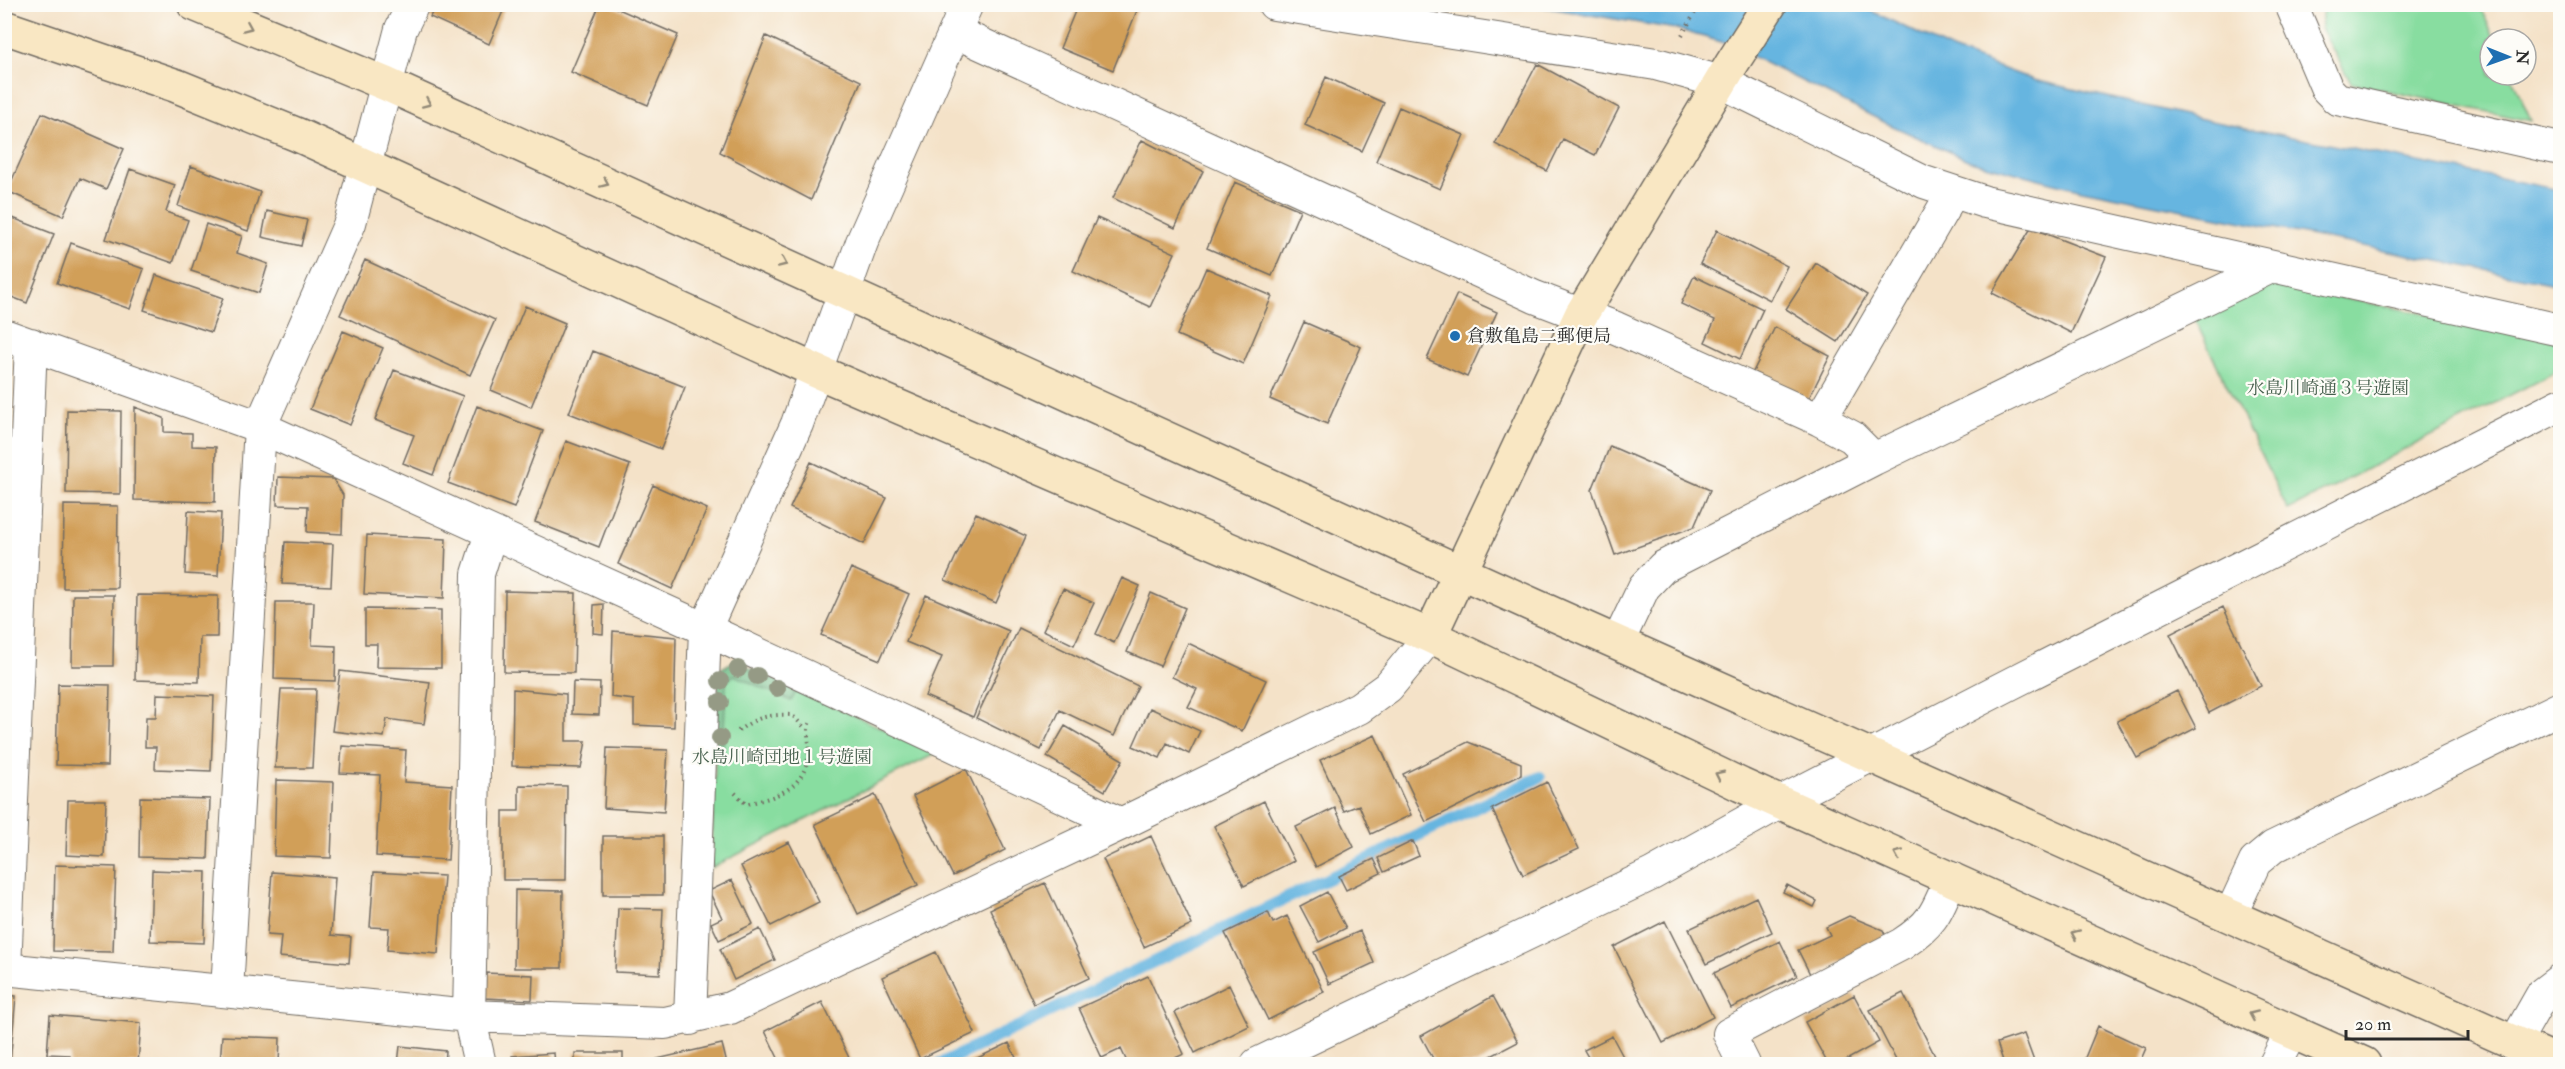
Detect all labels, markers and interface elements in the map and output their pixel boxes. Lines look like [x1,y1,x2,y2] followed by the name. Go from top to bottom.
[241,20,252,32] one-way arrow
[2478,27,2538,87] north arrow
[2512,49,2532,65] text: N
[421,96,432,108] one-way arrow
[598,176,609,188] one-way arrow
[776,256,787,268] one-way arrow
[1467,325,1611,348] place label: 倉敷亀島二郵便局
[1448,329,1462,343] marker: 倉敷亀島二郵便局
[2247,377,2409,400] park label: 水島川崎通３号遊園
[692,746,872,769] park label: 水島川崎団地１号遊園
[1715,770,1726,782] one-way arrow
[1893,849,1904,861] one-way arrow
[2071,929,2082,941] one-way arrow
[2346,1003,2468,1041] scale bar
[2248,1010,2259,1022] one-way arrow
[2355,1013,2391,1036] text: 20 m

